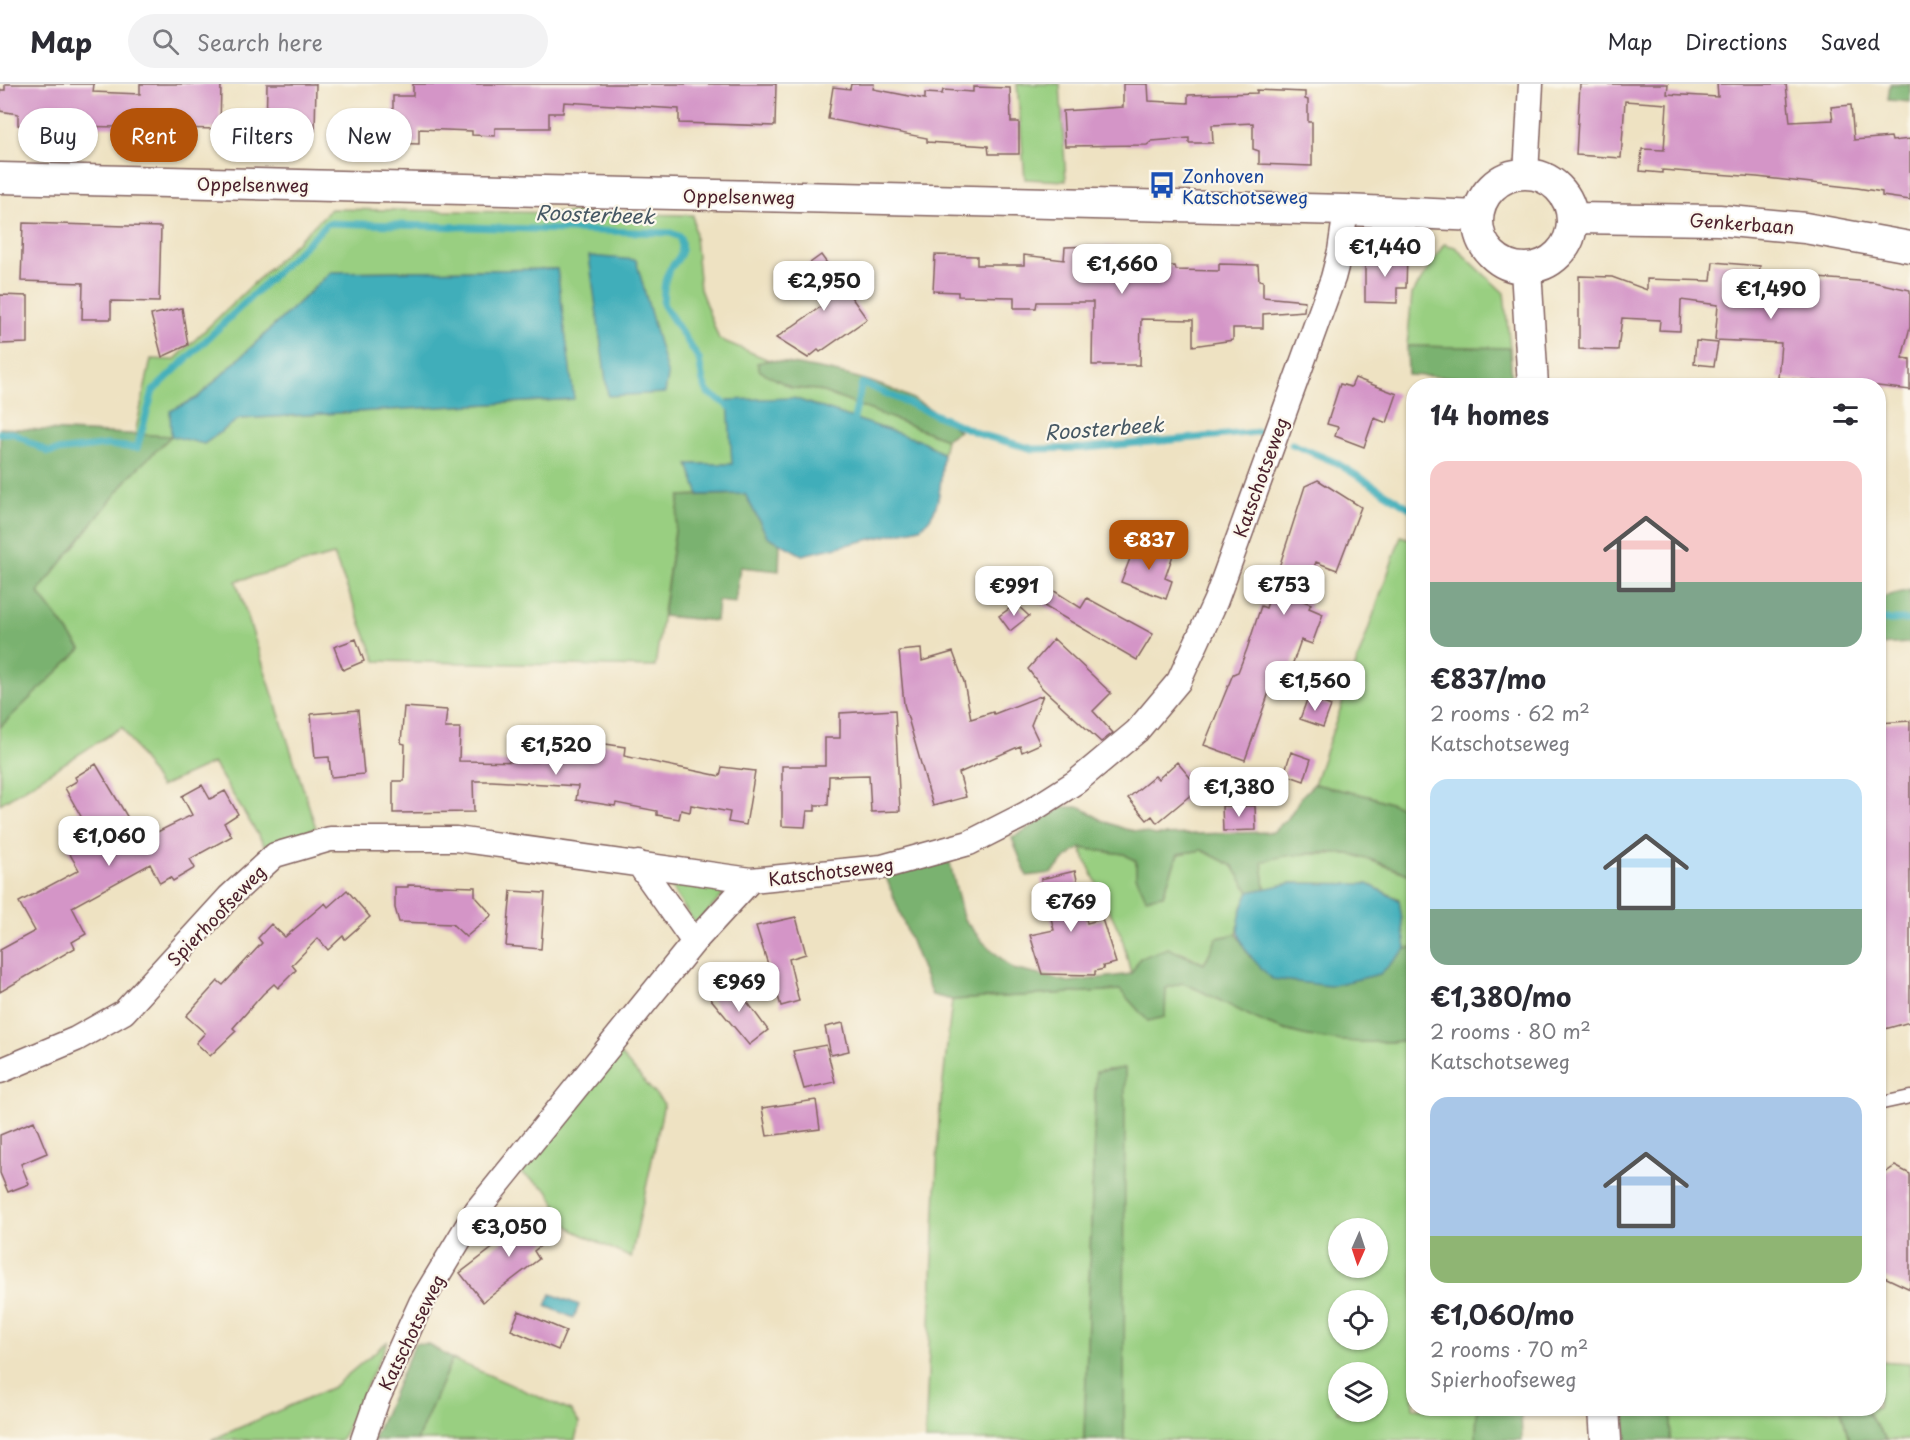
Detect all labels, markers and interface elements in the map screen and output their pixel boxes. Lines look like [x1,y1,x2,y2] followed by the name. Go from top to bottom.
[128,14,548,68] search box
[30,20,92,63] text: Map
[149,25,182,58] icon: search
[197,25,323,58] text: Search here
[1607,25,1652,57] text: Map
[1685,25,1787,57] text: Directions
[1820,25,1880,57] text: Saved
[18,108,98,162] chip: Buy
[110,108,198,162] chip: Rent
[210,108,314,162] chip: Filters
[326,108,412,162] chip: New
[1182,162,1308,210] place label: Zonhoven Katschotseweg
[196,170,310,198] street label: Oppelsenweg
[1147,170,1177,200] bus stop icon: Zonhoven Katschotseweg
[682,182,796,210] street label: Oppelsenweg
[535,197,656,231] water label: Roosterbeek
[1689,206,1795,240] street label: Genkerbaan
[1336,227,1434,278] pin: €1,440
[1349,231,1421,261] text: €1,440
[1073,244,1171,295] pin: €1,660
[1086,248,1158,278] text: €1,660
[775,261,873,312] pin: €2,950
[787,265,861,295] text: €2,950
[1722,269,1820,320] pin: €1,490
[1736,273,1806,303] text: €1,490
[1430,395,1549,434] text: 14 homes
[1829,398,1862,431] icon: filters
[1043,409,1165,447] water label: Roosterbeek
[1226,413,1294,541] street label: Katschotseweg
[1592,500,1700,608] icon: home
[1113,520,1185,571] pin: €837
[1123,524,1175,554] text: €837
[1248,565,1320,616] pin: €753
[978,566,1050,617] pin: €991
[1258,569,1310,599] text: €753
[989,570,1039,600] text: €991
[1430,659,1546,698] text: €837/mo
[1266,661,1364,712] pin: €1,560
[1279,665,1351,695] text: €1,560
[1430,698,1590,728] text: 2 rooms · 62 m²
[507,725,605,776] pin: €1,520
[1430,728,1570,758] text: Katschotseweg
[521,729,591,759] text: €1,520
[1190,767,1288,818] pin: €1,380
[1203,771,1275,801] text: €1,380
[60,816,158,867] pin: €1,060
[1592,818,1700,926] icon: home
[72,820,146,850] text: €1,060
[767,850,895,892] street label: Katschotseweg
[160,858,272,972] street label: Spierhoofseweg
[1035,882,1107,933] pin: €769
[1045,886,1097,916] text: €769
[703,962,775,1013] pin: €969
[712,966,766,996] text: €969
[1430,977,1571,1016] text: €1,380/mo
[1430,1016,1591,1046] text: 2 rooms · 80 m²
[1430,1046,1570,1076] text: Katschotseweg
[1592,1136,1700,1244] icon: home
[460,1207,558,1258] pin: €3,050
[471,1211,547,1241] text: €3,050
[1328,1218,1388,1278] north arrow
[1328,1218,1388,1422] map controls
[371,1269,451,1395] street label: Katschotseweg
[1328,1290,1388,1350] button: locate
[1430,1295,1574,1334] text: €1,060/mo
[1430,1334,1588,1364] text: 2 rooms · 70 m²
[1328,1362,1388,1422] button: layers
[1430,1364,1577,1394] text: Spierhoofseweg

